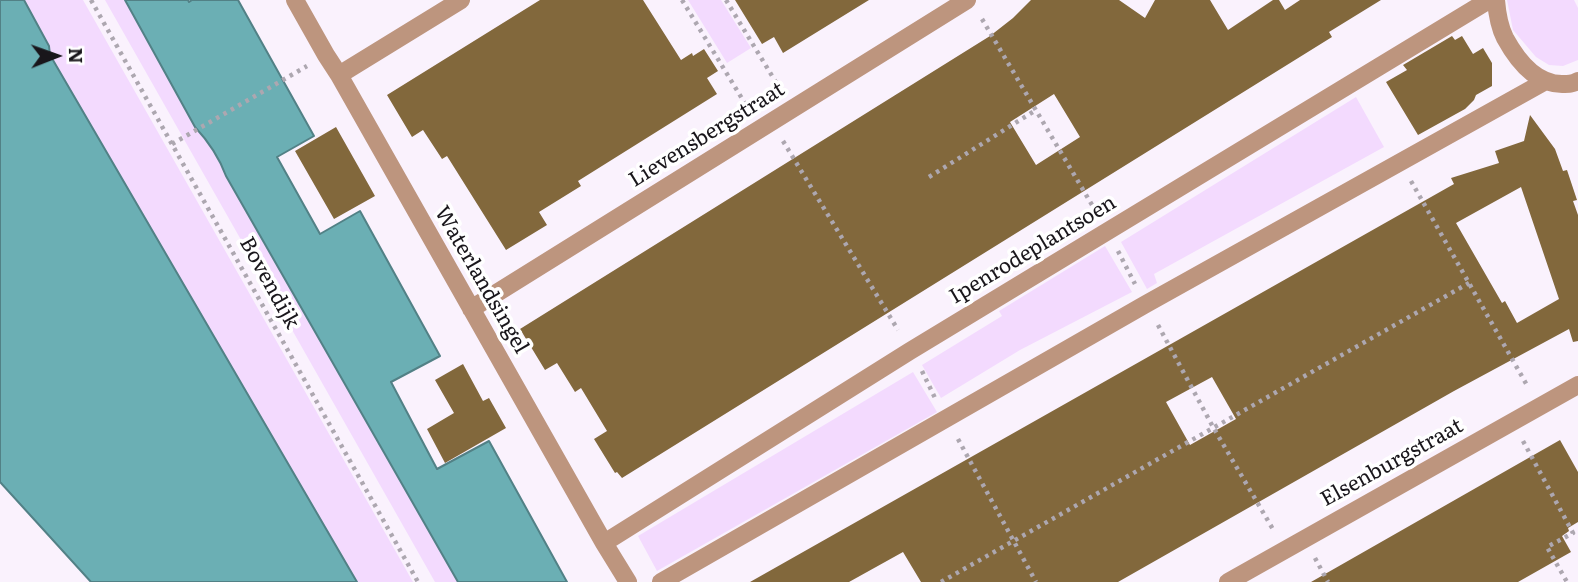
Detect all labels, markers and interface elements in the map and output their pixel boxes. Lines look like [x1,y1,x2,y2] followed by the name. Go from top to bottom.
[21,21,91,91] north arrow
[63,47,91,64] text: N
[625,77,789,193] street label: Lievensbergstraat
[945,190,1121,310] street label: Ipenrodeplantsoen
[429,202,533,358] street label: Waterlandsingel
[234,233,304,333] street label: Bovendijk
[1316,414,1468,512] street label: Elsenburgstraat

